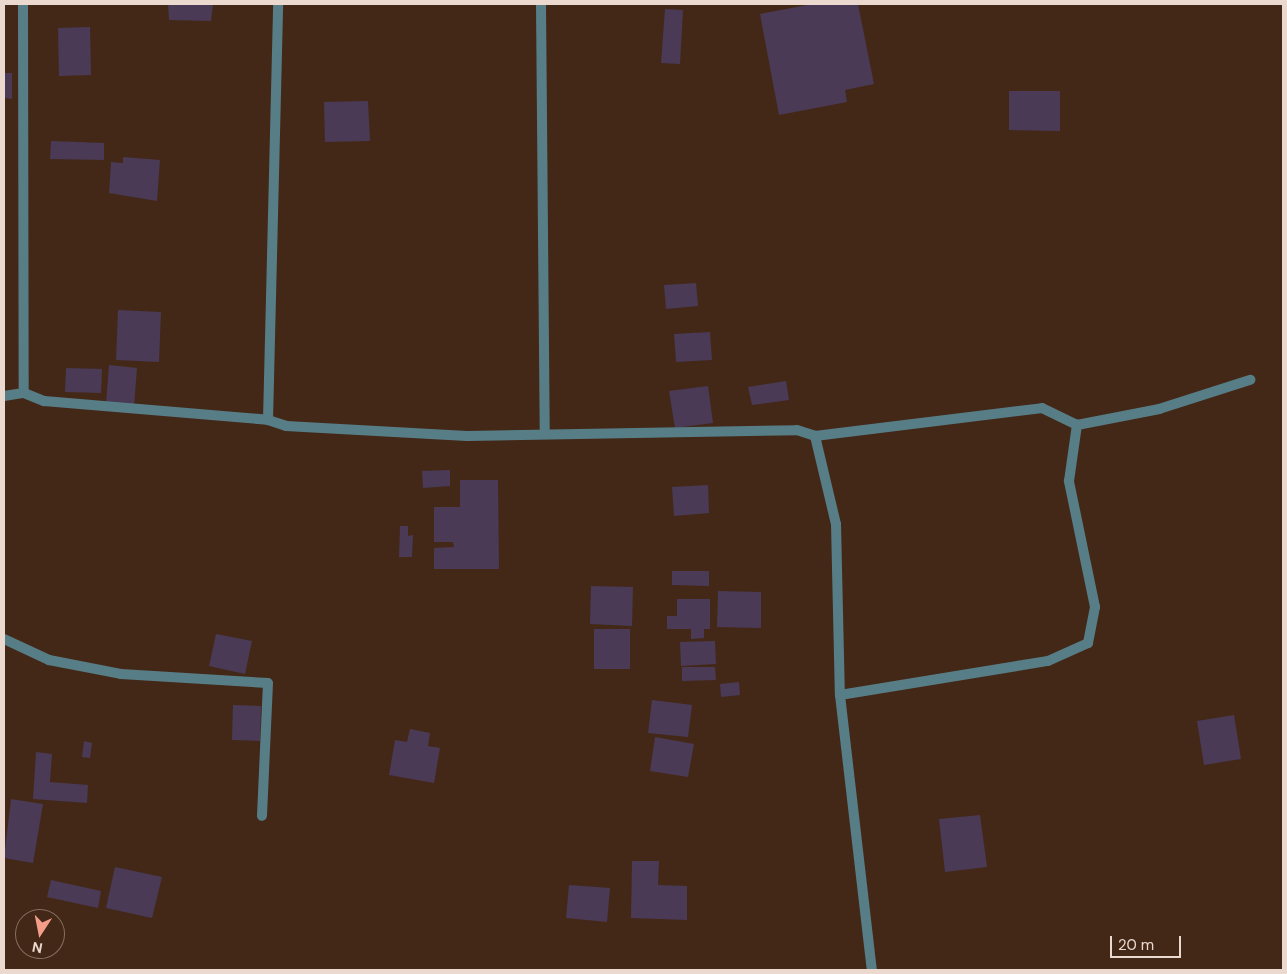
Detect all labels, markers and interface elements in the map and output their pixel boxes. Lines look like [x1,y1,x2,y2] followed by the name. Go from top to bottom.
[15,909,65,959] north arrow
[1112,926,1183,958] scale bar
[1118,935,1154,955] text: 20 m
[31,938,44,958] text: N

